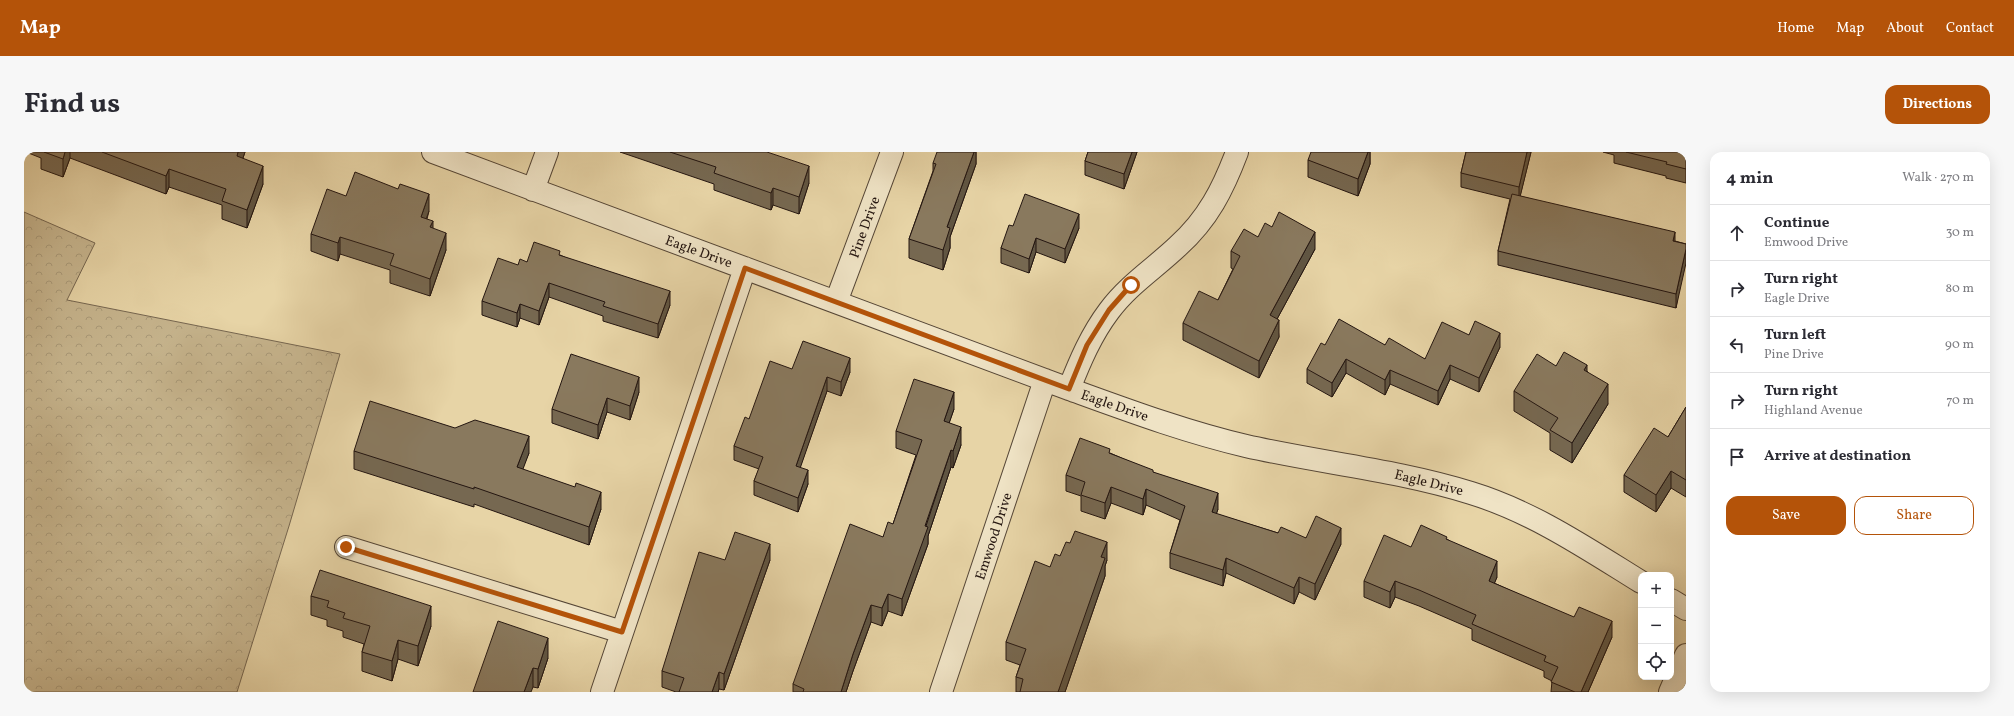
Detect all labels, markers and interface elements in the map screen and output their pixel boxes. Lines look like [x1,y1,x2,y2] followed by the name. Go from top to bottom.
[20,15,61,41] text: Map
[1777,19,1814,38] text: Home
[1836,19,1864,38] text: Map
[1886,19,1924,38] text: About
[1946,19,1994,38] text: Contact
[24,85,120,124] text: Find us
[1885,85,1990,124] button: Directions
[1726,167,1773,190] text: 4 min
[1902,169,1974,187] text: Walk · 270 m
[845,194,885,261] street label: Pine Drive
[1764,213,1829,234] text: Continue
[1726,222,1748,244] icon: ahead
[1946,224,1974,242] text: 30 m
[662,231,735,273] street label: Eagle Drive
[1764,234,1848,252] text: Emwood Drive
[1764,269,1838,290] text: Turn right
[1122,276,1140,294] route start
[1726,278,1748,300] icon: right
[1945,280,1974,298] text: 80 m
[1764,290,1829,308] text: Eagle Drive
[1764,325,1826,346] text: Turn left
[1726,334,1748,356] icon: left
[1945,336,1974,354] text: 90 m
[1764,346,1824,364] text: Pine Drive
[1764,381,1838,402] text: Turn right
[1078,386,1151,427] street label: Eagle Drive
[1726,390,1748,412] icon: right
[1946,392,1974,410] text: 70 m
[1764,402,1863,420] text: Highland Avenue
[1726,446,1748,468] icon: arrive
[1764,446,1911,467] text: Arrive at destination
[1392,466,1465,501] street label: Eagle Drive
[971,490,1018,583] street label: Emwood Drive
[1726,496,1846,535] button: Save
[1854,496,1974,535] button: Share
[337,538,355,556] route end
[1638,572,1674,680] map controls
[1638,572,1674,608] button: +
[1638,608,1674,644] button: −
[1638,644,1674,680] button: locate

